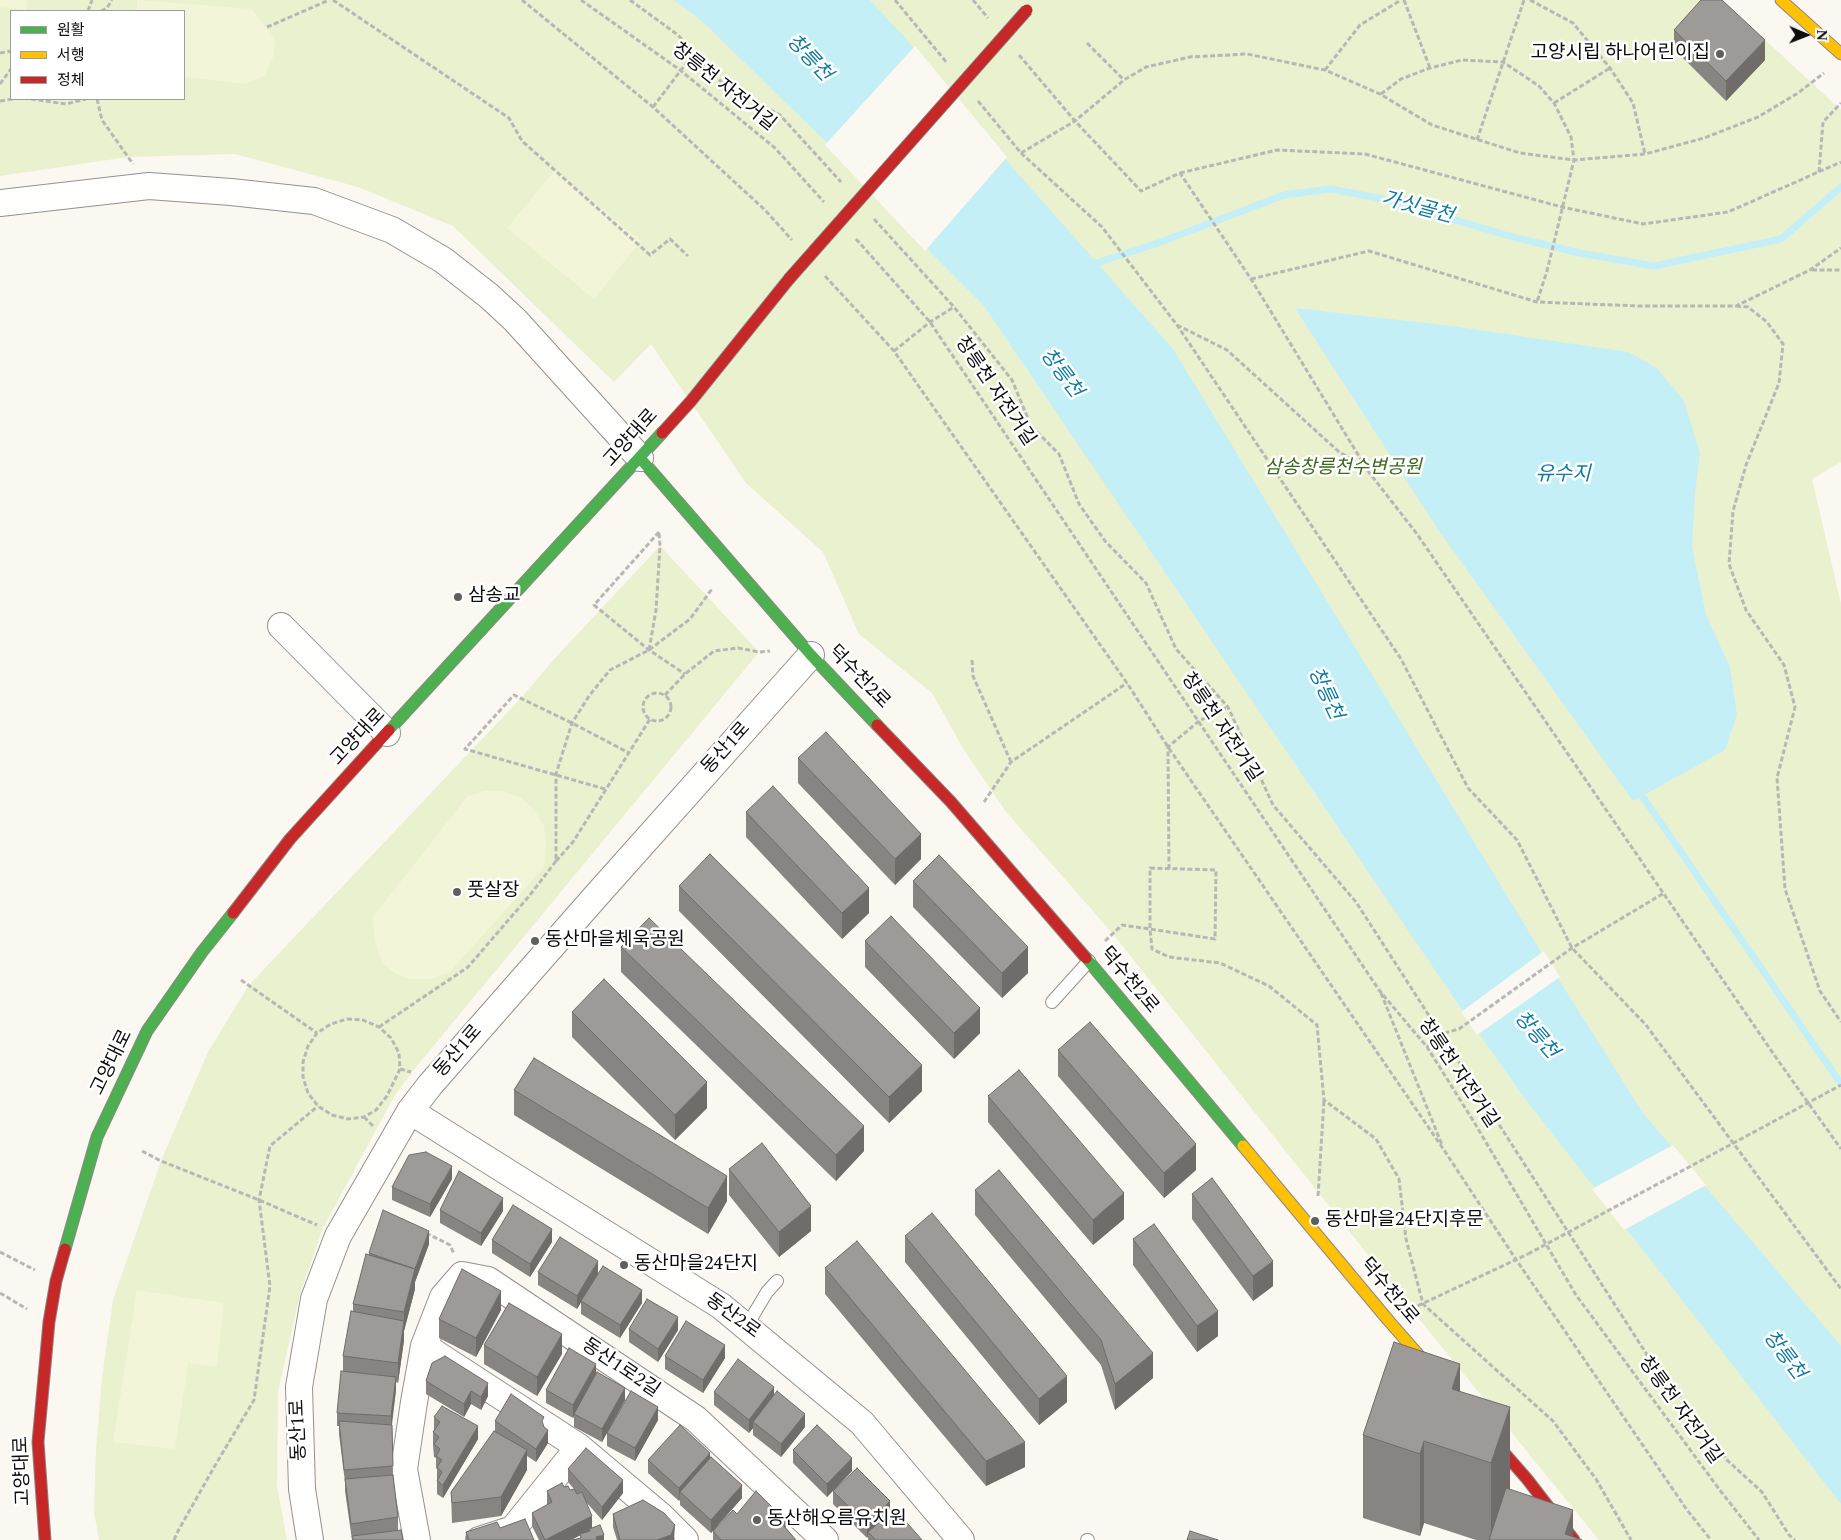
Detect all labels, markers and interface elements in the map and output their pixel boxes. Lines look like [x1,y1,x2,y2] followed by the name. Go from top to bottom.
[10,10,185,100] legend
[1781,10,1831,60] north arrow
[57,19,85,42] text: 원활
[1811,29,1832,41] text: N
[780,31,836,87] water label: 창릉천
[666,39,780,137] street label: 창릉천 자전거길
[1530,43,1710,65] place label: 고양시립 하나어린이집
[57,44,85,67] text: 서행
[1714,48,1726,60] marker: 고양시립 하나어린이집
[57,69,85,92] text: 정체
[1378,188,1456,230] water label: 가싯골천
[949,333,1039,451] street label: 창릉천 자전거길
[1034,345,1086,403] water label: 창릉천
[600,405,664,473] street label: 고양대로
[1264,458,1422,480] park label: 삼송창릉천수변공원
[1535,464,1591,488] water label: 유수지
[468,586,520,608] place label: 삼송교
[452,591,464,603] marker: 삼송교
[822,642,894,714] street label: 덕수천2로
[1301,664,1347,724] water label: 창릉천
[1175,669,1265,787] street label: 창릉천 자전거길
[327,705,391,771] street label: 고양대로
[698,718,756,780] street label: 동산1로
[467,881,519,903] place label: 풋살장
[451,886,463,898] marker: 풋살장
[545,930,685,952] place label: 동산마을체욱공원
[529,935,541,947] marker: 동산마을체욱공원
[1094,943,1162,1019] street label: 덕수천2로
[1508,1007,1562,1065] water label: 창릉천
[1412,1015,1502,1133] street label: 창릉천 자전거길
[430,1021,488,1083] street label: 동산1로
[87,1027,139,1099] street label: 고양대로
[1325,1210,1484,1232] place label: 동산마을24단지후문
[1309,1215,1321,1227] marker: 동산마을24단지후문
[634,1254,758,1276] place label: 동산마을24단지
[1354,1254,1422,1330] street label: 덕수천2로
[618,1259,630,1271] marker: 동산마을24단지
[700,1290,764,1344] street label: 동산2로
[1757,1327,1809,1385] water label: 창릉천
[577,1335,663,1403] street label: 동산1로2길
[1632,1353,1726,1469] street label: 창릉천 자전거길
[288,1399,312,1461] street label: 동산1로
[11,1436,37,1506] street label: 고양대로
[767,1509,907,1531] place label: 동산해오름유치원
[751,1514,763,1526] marker: 동산해오름유치원

